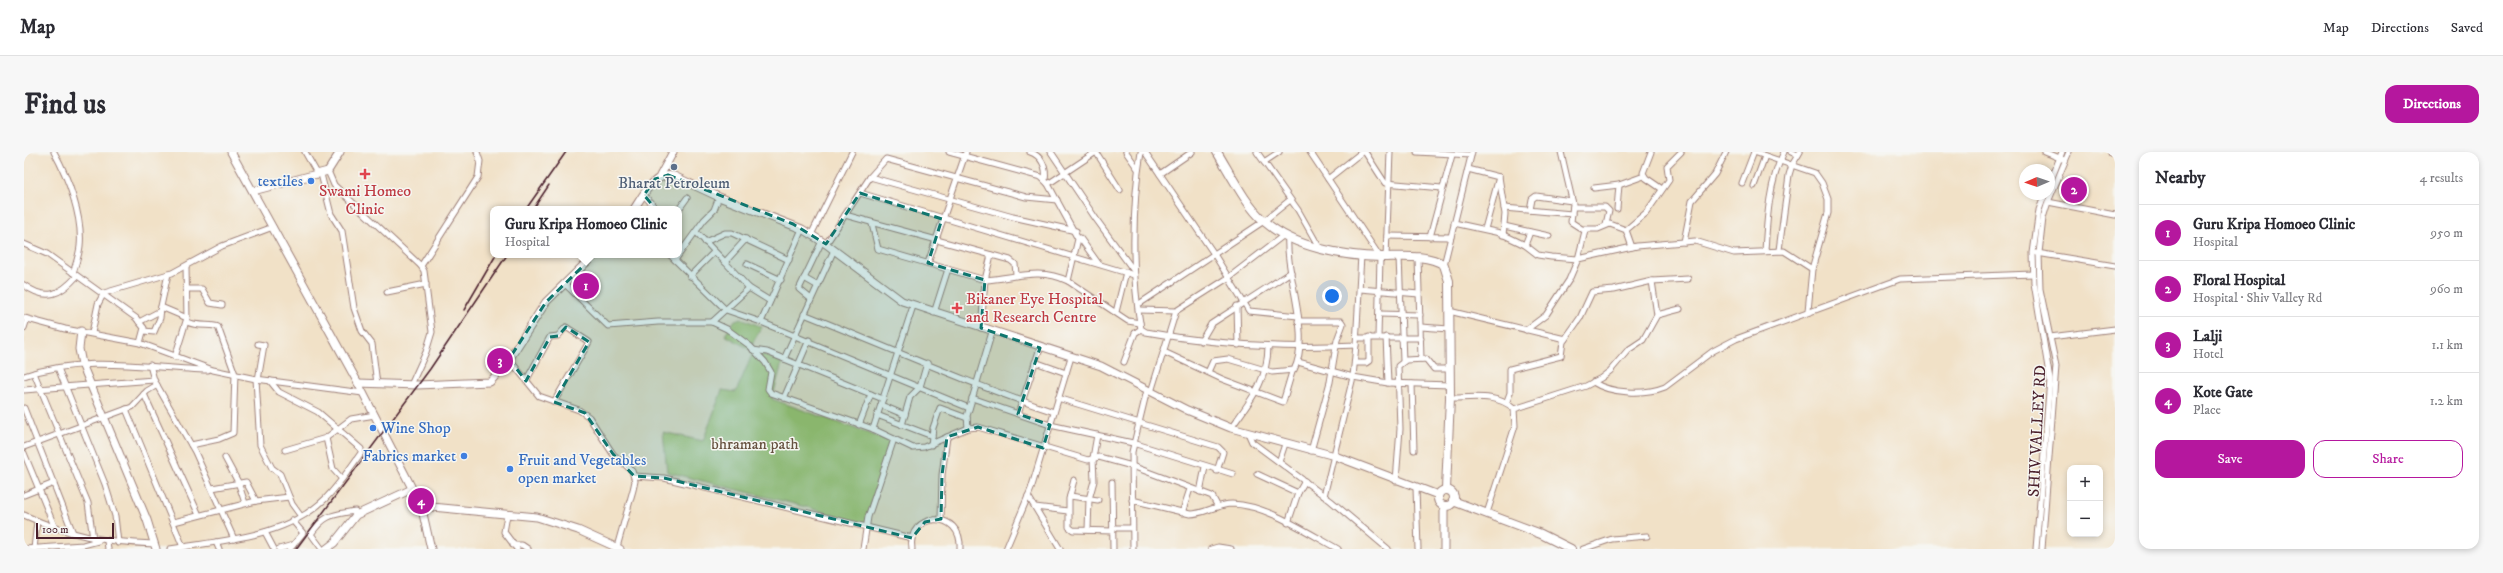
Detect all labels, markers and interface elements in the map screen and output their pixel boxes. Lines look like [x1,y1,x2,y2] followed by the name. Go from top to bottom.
[20,16,55,39] text: Map
[2323,19,2349,37] text: Map
[2371,19,2429,37] text: Directions
[2451,19,2483,37] text: Saved
[2385,85,2479,123] button: Directions
[24,87,106,122] text: Find us
[669,162,679,172] marker: Bharat Petroleum
[2019,164,2055,200] north arrow
[2155,167,2205,189] text: Nearby
[359,168,371,180] marker: Swami Homeo Clinic
[2420,170,2463,186] text: 4 results
[257,171,303,191] place label: textiles
[618,173,730,193] place label: Bharat Petroleum
[2061,175,2087,205] pin: 2
[306,176,316,186] marker: textiles
[319,181,411,219] place label: Swami Homeo Clinic
[490,206,682,258] popup
[505,215,667,234] text: Guru Kripa Homoeo Clinic
[2193,215,2355,234] text: Guru Kripa Homoeo Clinic
[2166,225,2170,241] text: 1
[2431,225,2463,241] text: 950 m
[505,234,550,250] text: Hospital
[2193,234,2238,250] text: Hospital
[573,271,599,301] pin: 1
[2193,271,2285,290] text: Floral Hospital
[2165,281,2171,297] text: 2
[2430,281,2463,297] text: 960 m
[1322,286,1342,306] your location
[966,289,1103,327] place label: Bikaner Eye Hospital and Research Centre
[2193,290,2322,306] text: Hospital · Shiv Valley Rd
[951,302,963,314] marker: Bikaner Eye Hospital and Research Centre
[2193,327,2222,346] text: Lalji
[2166,337,2170,353] text: 3
[2431,337,2463,353] text: 1.1 km
[487,346,513,376] pin: 3
[2193,346,2224,362] text: Hotel
[2024,364,2050,497] street label: SHIV VALLEY RD
[2193,383,2253,402] text: Kote Gate
[2164,393,2172,409] text: 4
[2430,393,2463,409] text: 1.2 km
[2193,402,2221,418] text: Place
[380,418,451,438] place label: Wine Shop
[368,423,378,433] marker: Wine Shop
[711,434,799,454] park label: bhraman path
[2155,440,2305,478] button: Save
[2313,440,2463,478] button: Share
[362,446,456,466] place label: Fabrics market
[518,450,646,488] place label: Fruit and Vegetables open market
[459,451,469,461] marker: Fabrics market
[505,464,515,474] marker: Fruit and Vegetables open market
[2067,465,2103,537] map controls
[2067,465,2103,501] button: +
[408,486,434,516] pin: 4
[2067,501,2103,537] button: −
[36,521,114,540] scale bar
[42,523,68,537] text: 100 m

